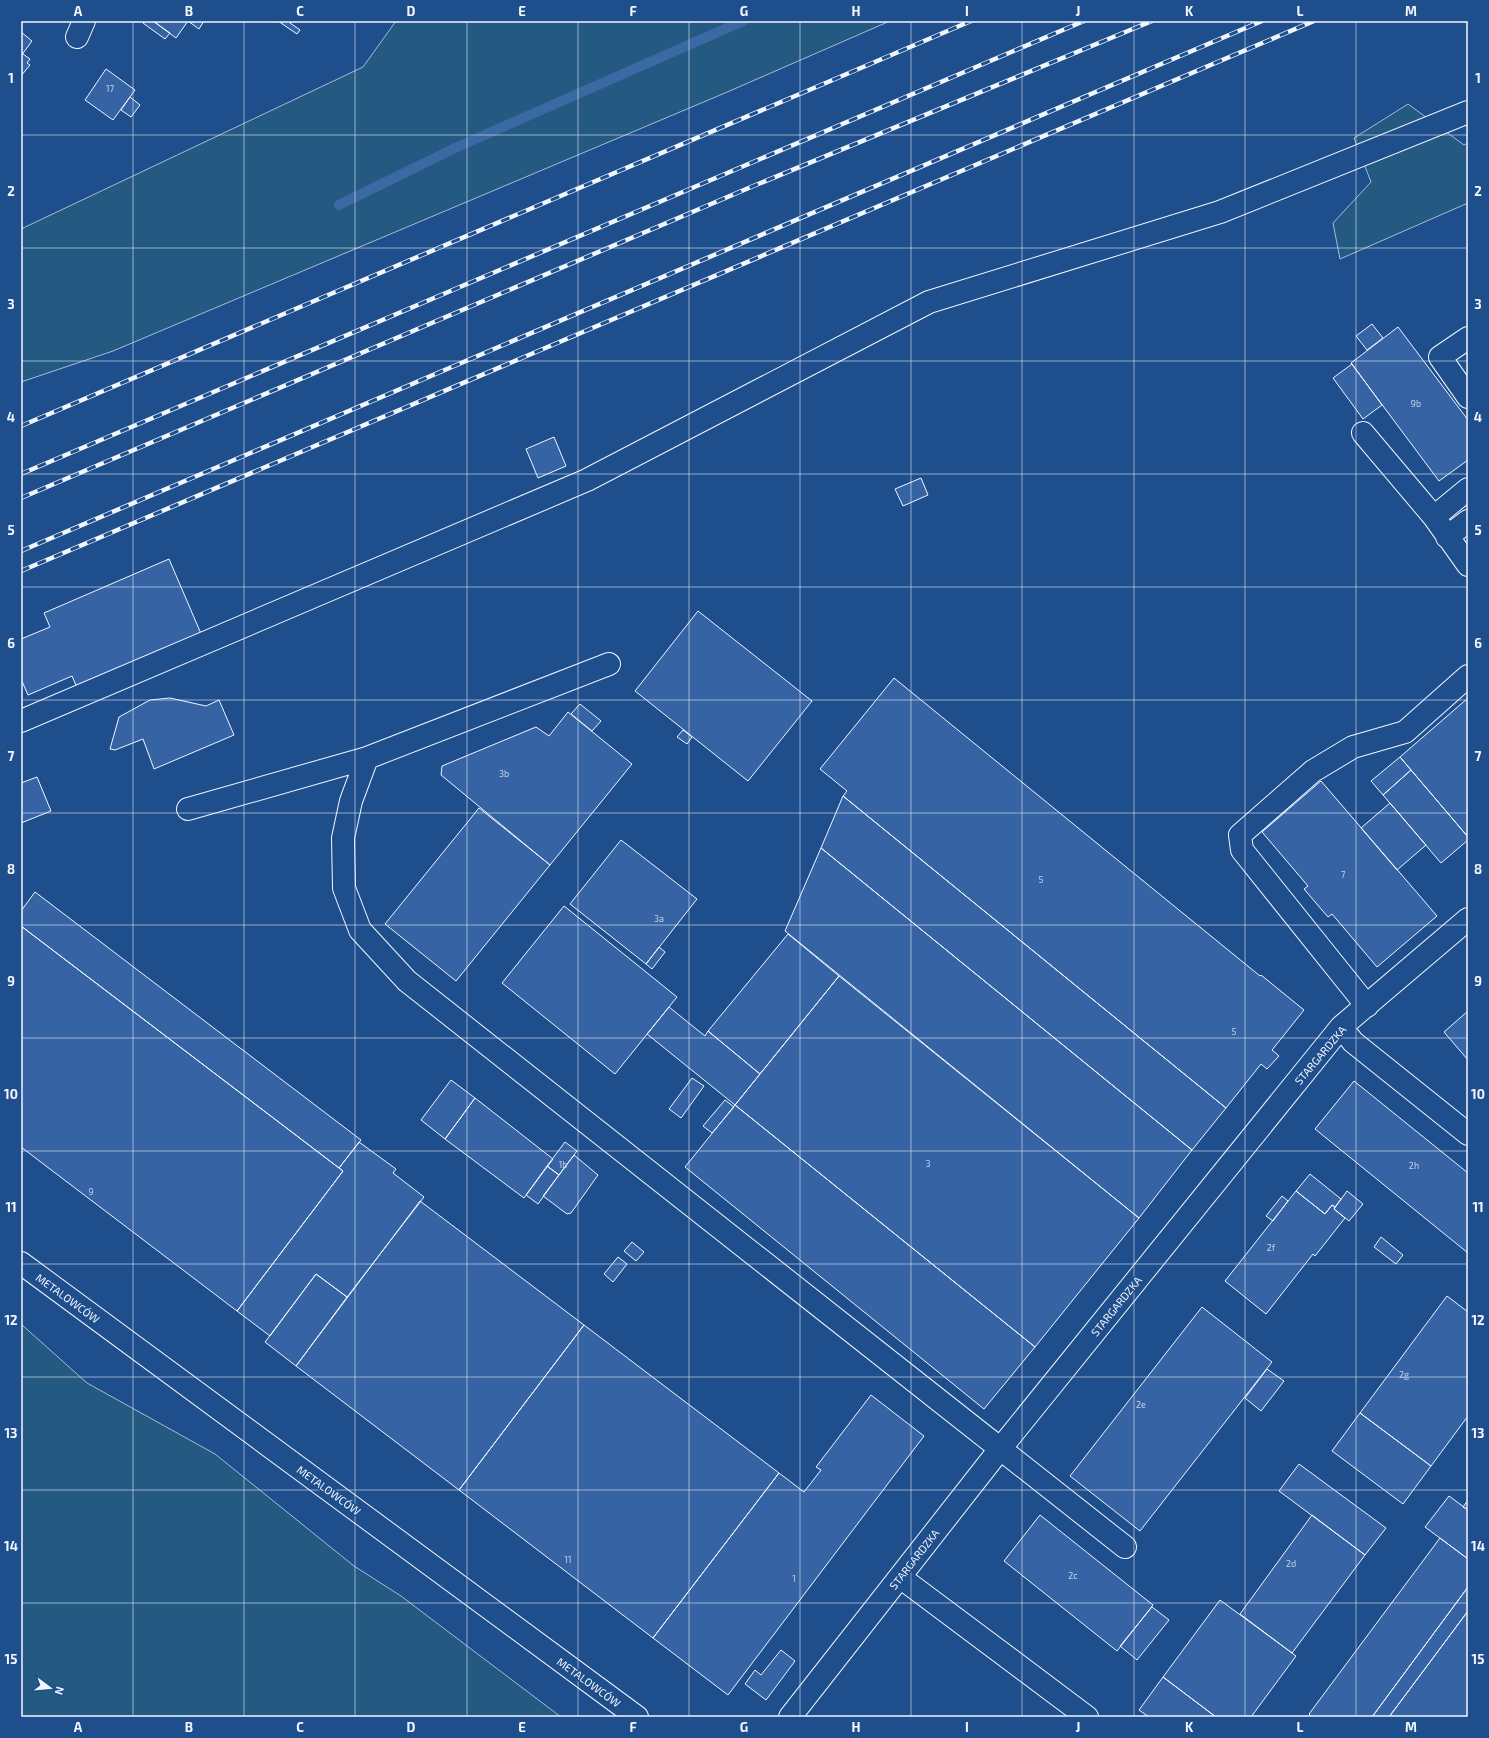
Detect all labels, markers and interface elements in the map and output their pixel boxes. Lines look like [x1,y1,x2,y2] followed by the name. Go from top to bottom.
[74,3,83,19] text: A
[185,3,193,19] text: B
[296,3,304,19] text: C
[407,3,416,19] text: D
[518,3,526,19] text: E
[629,3,637,19] text: F
[740,3,748,19] text: G
[852,3,861,19] text: H
[965,3,969,19] text: I
[1076,3,1080,19] text: J
[1185,3,1194,19] text: K
[1297,3,1304,19] text: L
[1405,3,1417,19] text: M
[8,70,14,86] text: 1
[1475,70,1481,86] text: 1
[106,83,114,94] house number: 17
[7,183,15,199] text: 2
[1474,183,1482,199] text: 2
[7,296,15,312] text: 3
[1474,296,1482,312] text: 3
[1411,398,1421,409] house number: 9b
[7,409,15,425] text: 4
[1474,409,1482,425] text: 4
[7,522,15,538] text: 5
[1474,522,1482,538] text: 5
[7,635,15,651] text: 6
[1474,635,1482,651] text: 6
[8,748,15,764] text: 7
[1475,748,1482,764] text: 7
[499,768,509,779] house number: 3b
[7,861,15,877] text: 8
[1474,861,1482,877] text: 8
[1341,869,1346,880] house number: 7
[1039,874,1044,885] house number: 5
[654,913,664,924] house number: 3a
[7,973,15,989] text: 9
[1474,973,1482,989] text: 9
[1292,1023,1349,1087] street label: STARGARDZKA
[1232,1026,1237,1037] house number: 5
[4,1086,18,1102] text: 10
[1471,1086,1485,1102] text: 10
[925,1158,931,1169] house number: 3
[559,1159,567,1170] house number: 1b
[1409,1160,1419,1171] house number: 2h
[88,1186,94,1197] house number: 9
[5,1199,17,1215] text: 11
[1472,1199,1484,1215] text: 11
[1267,1242,1276,1253] house number: 2f
[34,1271,103,1326] street label: METALOWCÓW
[1088,1273,1144,1338] street label: STARGARDZKA
[4,1312,18,1328] text: 12
[1471,1312,1485,1328] text: 12
[1399,1369,1409,1380] house number: 2g
[1136,1399,1146,1410] house number: 2e
[5,1425,18,1441] text: 13
[1472,1425,1485,1441] text: 13
[295,1463,364,1518] street label: METALOWCÓW
[886,1526,942,1592] street label: STARGARDZKA
[4,1538,18,1554] text: 14
[1471,1538,1485,1554] text: 14
[564,1554,572,1565] house number: 11
[1286,1558,1296,1569] house number: 2d
[1068,1570,1078,1581] house number: 2c
[792,1573,796,1584] house number: 1
[5,1651,17,1667] text: 15
[1472,1651,1484,1667] text: 15
[555,1655,624,1710] street label: METALOWCÓW
[30,1668,70,1708] north arrow
[53,1685,67,1697] text: N
[74,1719,83,1735] text: A
[185,1719,193,1735] text: B
[296,1719,304,1735] text: C
[407,1719,416,1735] text: D
[518,1719,526,1735] text: E
[629,1719,637,1735] text: F
[740,1719,748,1735] text: G
[852,1719,861,1735] text: H
[965,1719,969,1735] text: I
[1076,1719,1080,1735] text: J
[1185,1719,1194,1735] text: K
[1297,1719,1304,1735] text: L
[1405,1719,1417,1735] text: M

